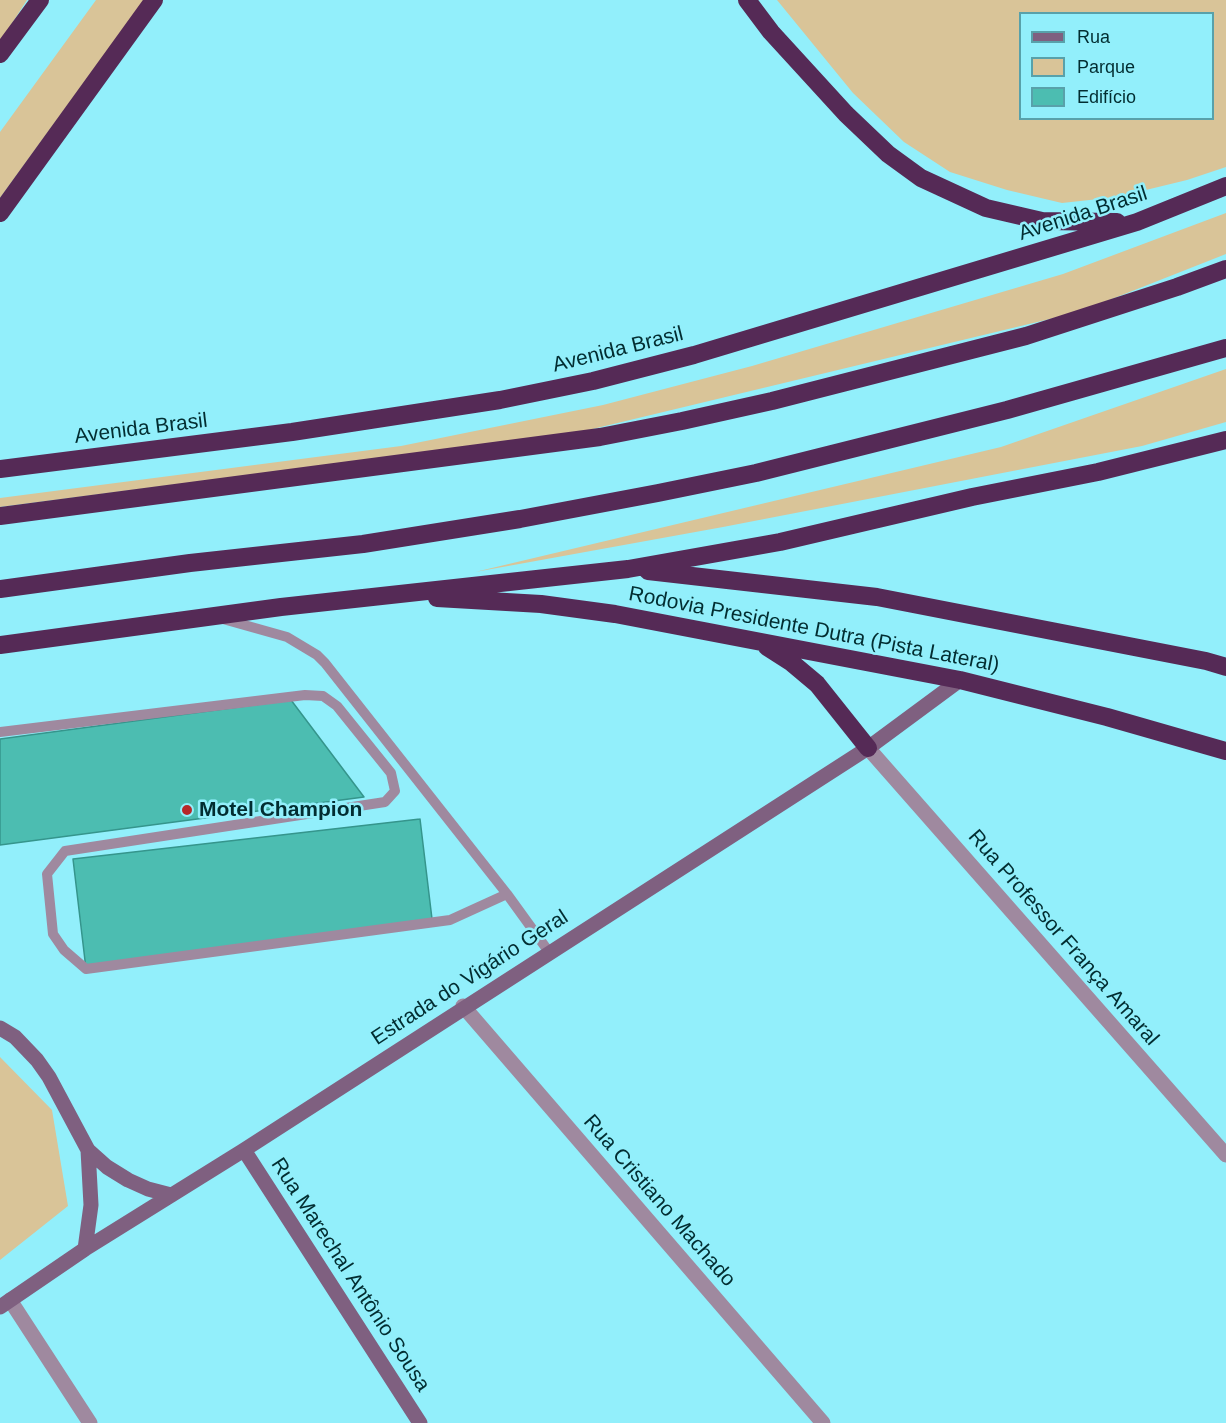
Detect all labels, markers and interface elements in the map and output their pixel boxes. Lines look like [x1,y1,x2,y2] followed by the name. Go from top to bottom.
[1019,12,1214,120] legend
[1077,27,1110,47] text: Rua
[1077,57,1135,77] text: Parque
[1077,87,1136,107] text: Edifício
[1015,181,1151,247] street label: Avenida Brasil
[550,322,686,378] street label: Avenida Brasil
[73,408,209,450] street label: Avenida Brasil
[627,582,1001,678] street label: Rodovia Presidente Dutra (Pista Lateral)
[199,797,362,823] place label: Motel Champion
[180,803,194,817] marker: Motel Champion
[962,825,1164,1051] street label: Rua Professor França Amaral
[367,905,573,1051] street label: Estrada do Vigário Geral
[578,1110,740,1292] street label: Rua Cristiano Machado
[265,1154,435,1396] street label: Rua Marechal Antônio Sousa

